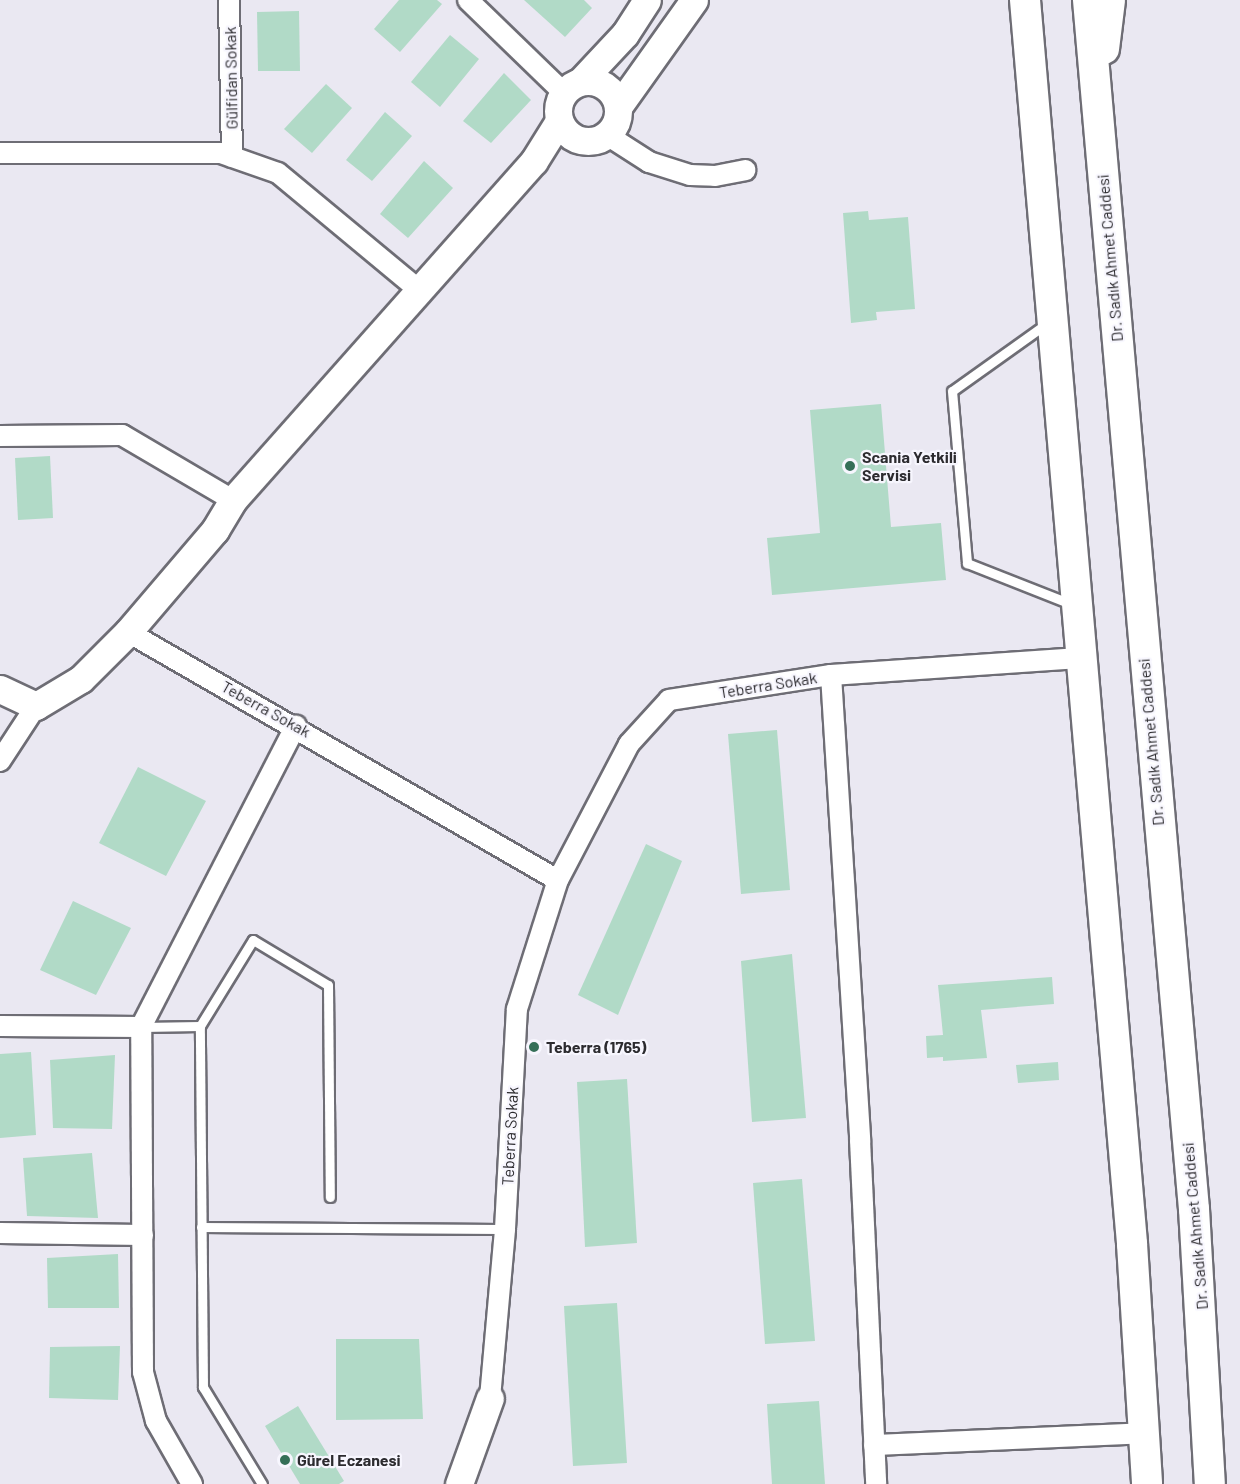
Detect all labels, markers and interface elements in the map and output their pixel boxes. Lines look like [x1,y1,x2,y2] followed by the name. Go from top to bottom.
[221,26,241,130] street label: Gülfidan Sokak
[1093,174,1127,342] street label: Dr. Sadık Ahmet Caddesi
[862,447,957,485] place label: Scania Yetkili Servisi
[843,459,857,473] marker: Scania Yetkili Servisi
[1134,658,1168,826] street label: Dr. Sadık Ahmet Caddesi
[718,668,818,702] street label: Teberra Sokak
[218,677,314,741] street label: Teberra Sokak
[546,1037,646,1057] place label: Teberra (1765)
[527,1040,541,1054] marker: Teberra (1765)
[498,1086,522,1186] street label: Teberra Sokak
[1178,1142,1212,1310] street label: Dr. Sadık Ahmet Caddesi
[297,1450,401,1470] place label: Gürel Eczanesi
[278,1453,292,1467] marker: Gürel Eczanesi

